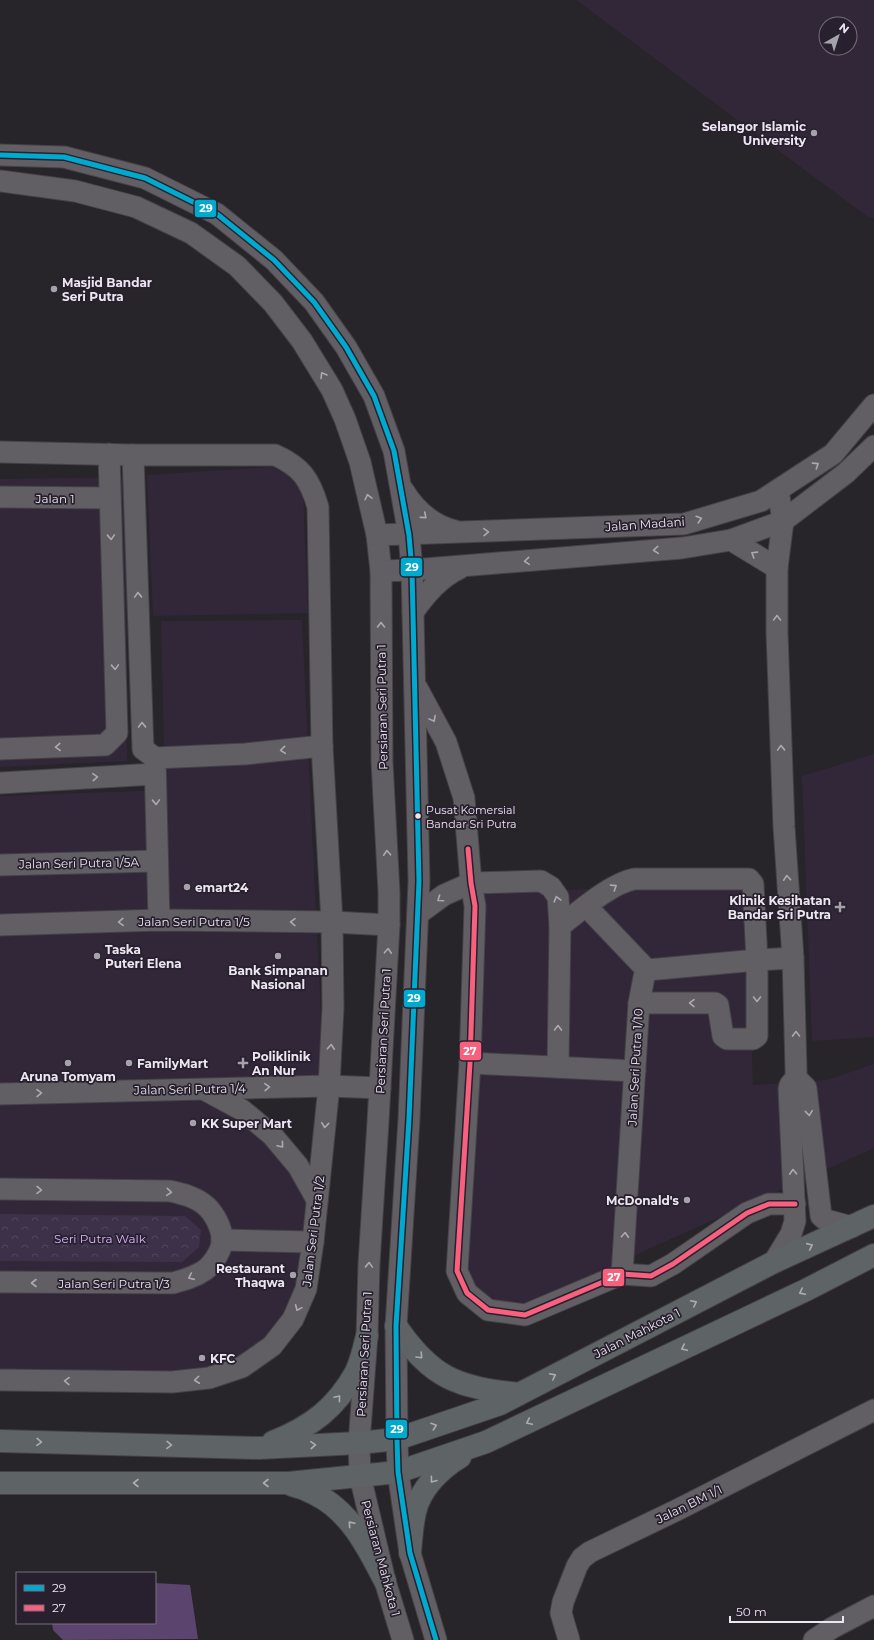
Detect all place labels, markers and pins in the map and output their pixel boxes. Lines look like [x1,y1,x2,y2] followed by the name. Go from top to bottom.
[702,119,807,148] place label: Selangor Islamic University
[809,128,819,138] marker: Selangor Islamic University
[62,275,152,304] place label: Masjid Bandar Seri Putra
[49,284,59,294] marker: Masjid Bandar Seri Putra
[426,803,517,831] place label: Pusat Komersial Bandar Sri Putra
[413,811,423,821] marker: Pusat Komersial Bandar Sri Putra
[195,880,249,895] place label: emart24
[182,882,192,892] marker: emart24
[728,893,831,922] place label: Klinik Kesihatan Bandar Sri Putra
[834,901,846,913] marker: Klinik Kesihatan Bandar Sri Putra
[105,942,182,971] place label: Taska Puteri Elena
[92,951,102,961] marker: Taska Puteri Elena
[273,951,283,961] marker: Bank Simpanan Nasional
[228,963,328,992] place label: Bank Simpanan Nasional
[251,1049,311,1078] place label: Poliklinik An Nur
[137,1056,209,1071] place label: FamilyMart
[237,1057,249,1069] marker: Poliklinik An Nur
[63,1058,73,1068] marker: Aruna Tomyam
[124,1058,134,1068] marker: FamilyMart
[19,1069,116,1084] place label: Aruna Tomyam
[201,1116,293,1131] place label: KK Super Mart
[188,1118,198,1128] marker: KK Super Mart
[606,1193,680,1208] place label: McDonald's
[682,1195,692,1205] marker: McDonald's
[216,1261,286,1290] place label: Restaurant Thaqwa
[288,1270,298,1280] marker: Restaurant Thaqwa
[210,1351,235,1366] place label: KFC
[197,1353,207,1363] marker: KFC

